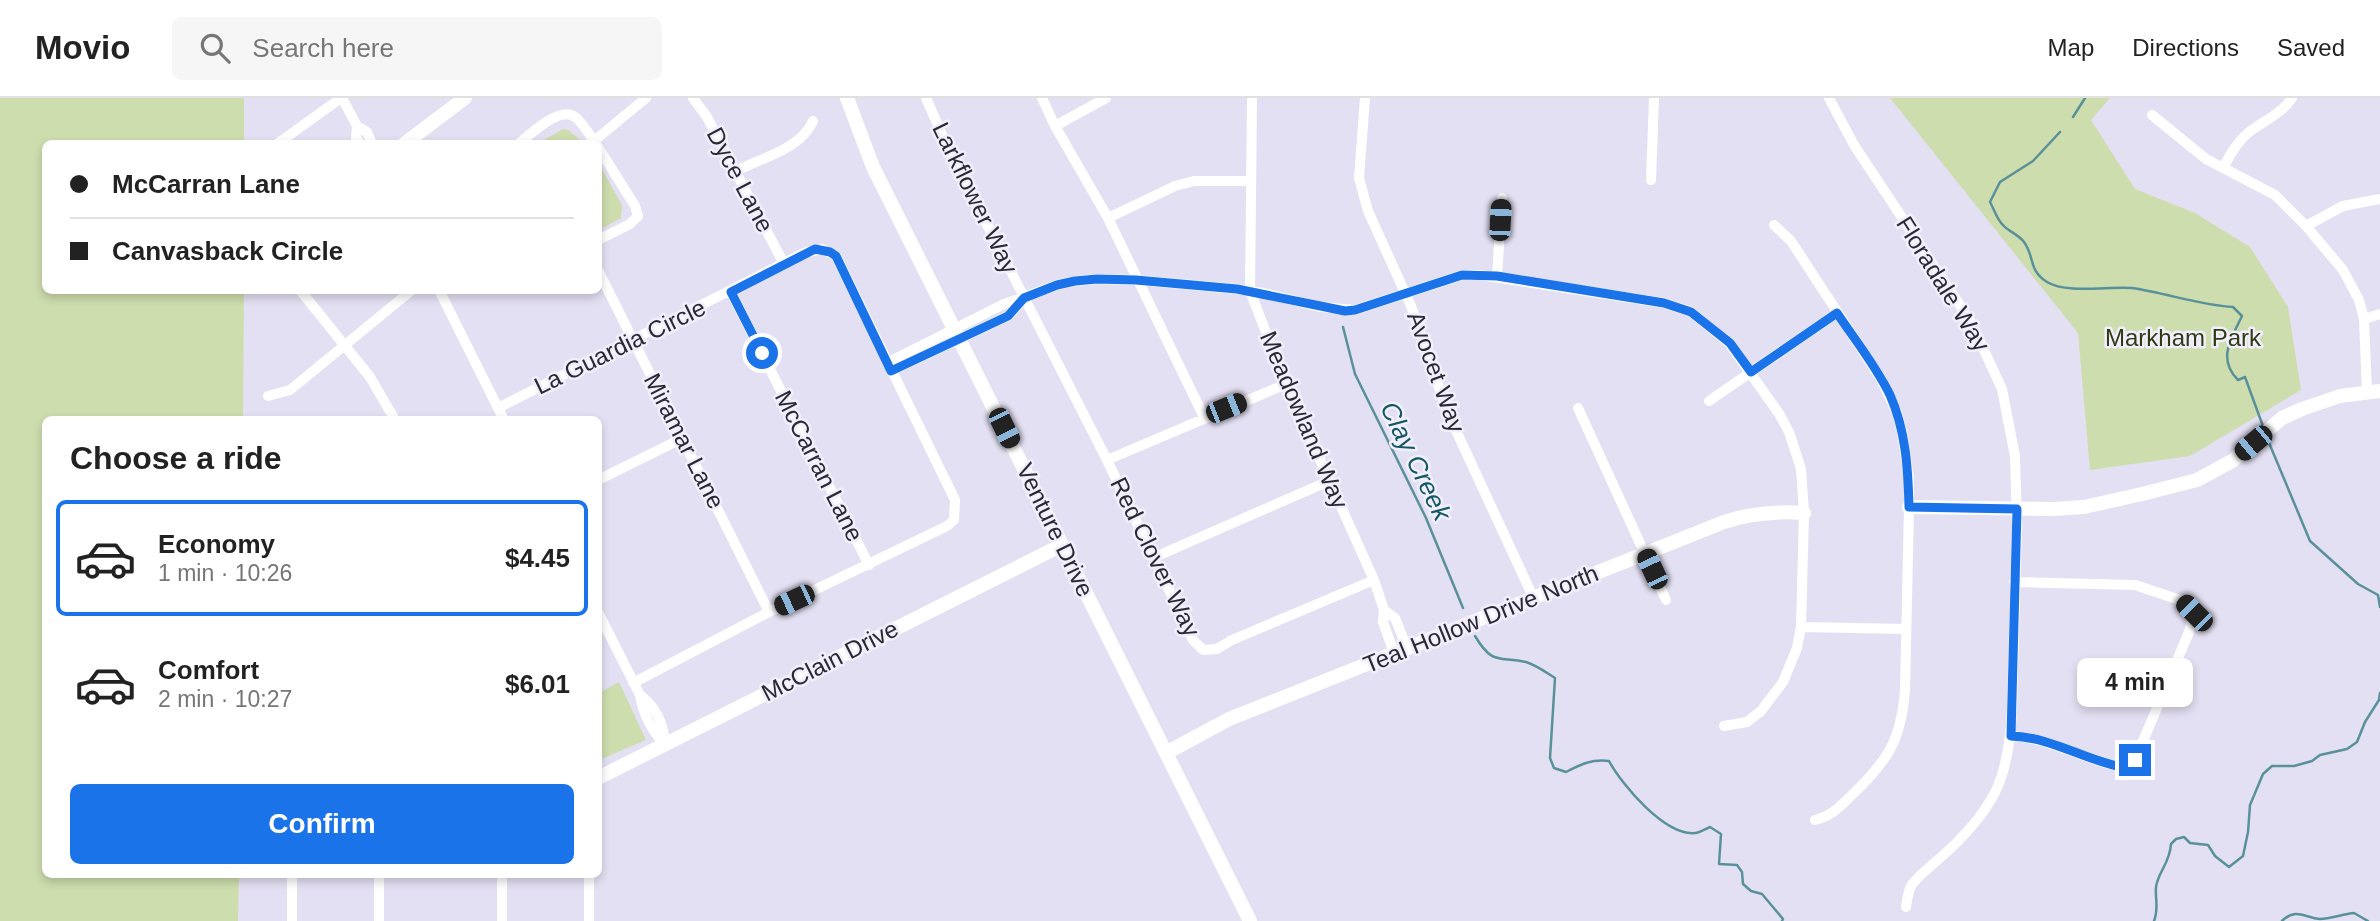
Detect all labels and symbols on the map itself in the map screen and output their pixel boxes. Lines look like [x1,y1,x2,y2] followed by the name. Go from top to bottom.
[927,118,1024,278] street label: Larkflower Way
[702,123,779,237] street label: Dyce Lane
[1489,198,1512,242] car
[1891,211,1996,356] street label: Floradale Way
[530,293,710,400] street label: La Guardia Circle
[1402,308,1471,436] street label: Avocet Way
[2105,324,2262,351] park label: Markham Park
[1255,327,1354,512] street label: Meadowland Way
[746,337,778,369] route start
[639,369,730,513] street label: Miramar Lane
[770,386,869,546] street label: McCarran Lane
[1203,390,1250,426] car
[1374,397,1459,527] water label: Clay Creek
[986,405,1023,451] car
[2231,421,2276,465] car
[1011,459,1099,601] street label: Venture Drive
[1105,473,1206,641] street label: Red Clover Way
[1634,546,1671,592] car
[1360,559,1602,678] street label: Teal Hollow Drive North
[771,582,818,618] car
[2172,591,2217,635] car
[757,615,902,706] street label: McClain Drive
[2077,658,2193,708] callout: 4 min
[2119,744,2151,776] route end

